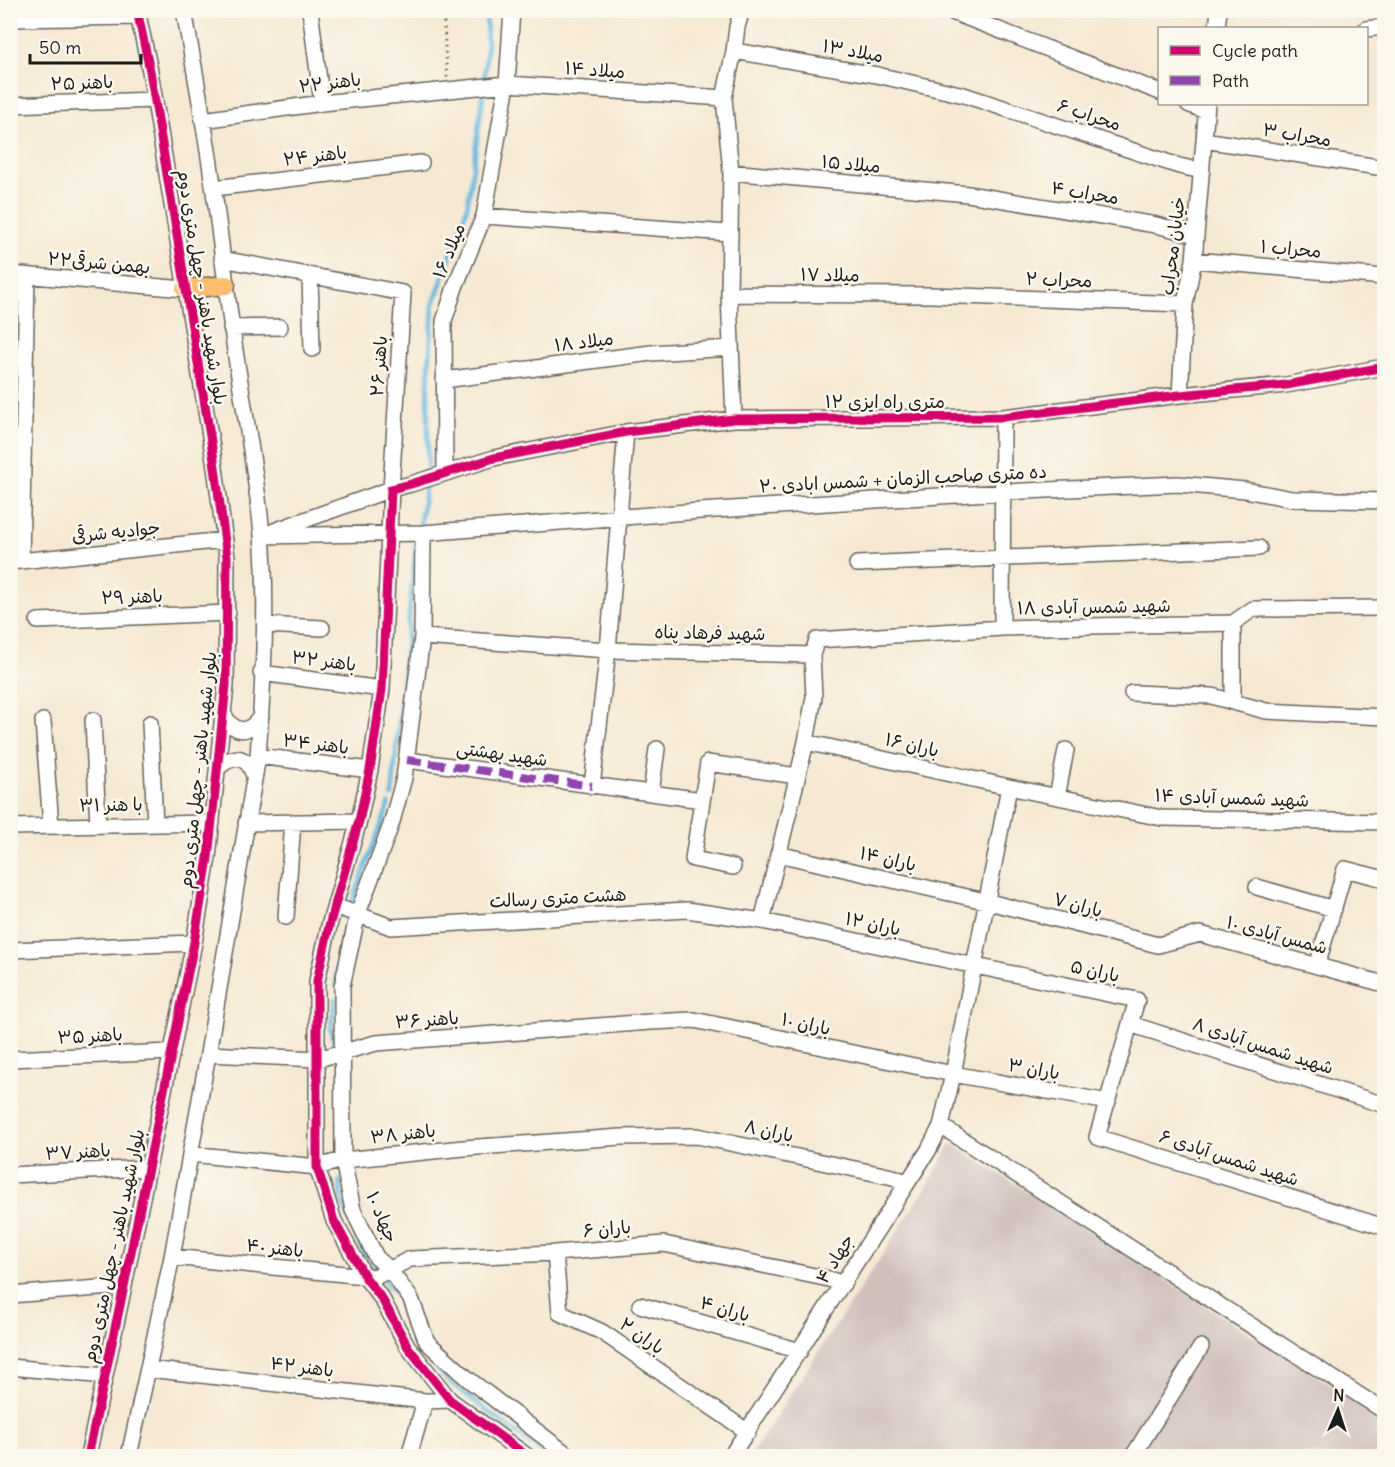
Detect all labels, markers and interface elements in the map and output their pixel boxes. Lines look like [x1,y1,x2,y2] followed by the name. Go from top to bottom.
[30,27,141,65] scale bar
[1158,27,1368,105] legend
[821,34,885,67] street label: میلاد ۱۳
[39,36,81,59] text: 50 m
[1212,39,1298,62] text: Cycle path
[564,56,626,83] street label: میلاد ۱۴
[298,67,362,98] street label: باهنر ۲۲
[1212,69,1249,92] text: Path
[50,70,114,95] street label: باهنر ۲۵
[1055,93,1124,136] street label: محراب ۶
[1261,118,1333,151] street label: محراب ۳
[282,140,348,171] street label: باهنر ۲۴
[821,149,881,178] street label: میلاد ۱۵
[170,167,233,407] street label: بلوار شهید باهنر - چهل متری دوم
[1050,176,1120,209] street label: محراب ۴
[1155,195,1190,296] street label: خیابان محراب
[427,220,470,282] street label: میلاد ۱۶
[1260,234,1322,263] street label: محراب ۱
[47,247,151,278] street label: ۲۲بهمن شرقی
[800,262,860,287] street label: میلاد ۱۷
[1025,267,1093,292] street label: محراب ۲
[553,326,615,357] street label: میلاد ۱۸
[365,335,392,397] street label: باهنر ۲۶
[825,390,945,413] street label: ۱۲ متری راه ایزی
[759,459,1047,498] street label: ده متری صاحب الزمان + شمس ابادی ۲۰
[71,515,161,548] street label: جوادیه شرقی
[101,584,163,609] street label: باهنر ۲۹
[1017,594,1171,619] street label: شهید شمس آبادی ۱۸
[654,620,766,646] street label: شهید فرهاد پناه
[290,645,358,676] street label: باهنر ۳۲
[174,650,224,890] street label: بلوار شهید باهنر - چهل متری دوم
[883,727,941,762] street label: باران ۱۶
[282,728,350,759] street label: باهنر ۳۴
[455,736,549,771] street label: شهید بهشتی
[1154,783,1310,812] street label: شهید شمس آبادی ۱۴
[79,792,143,817] street label: با هنر ۳۱
[858,841,919,876] street label: باران ۱۴
[489,882,627,913] street label: هشت متری رسالت
[1051,887,1105,922] street label: باران ۷
[843,906,903,941] street label: باران ۱۲
[1224,910,1330,959] street label: شمس آبادی ۱۰
[1068,954,1122,987] street label: باران ۵
[394,1006,460,1033] street label: باهنر ۳۶
[779,1007,833,1040] street label: باران ۱۰
[1190,1012,1337,1079] street label: شهید شمس آبادی ۸
[57,1022,123,1049] street label: باهنر ۳۵
[1006,1053,1062,1084] street label: باران ۳
[742,1114,796,1147] street label: باران ۸
[369,1119,437,1148] street label: باهنر ۳۸
[1156,1124,1302,1191] street label: شهید شمس آبادی ۶
[77,1127,152,1366] street label: بلوار شهید باهنر - چهل متری دوم
[45,1138,111,1165] street label: باهنر ۳۷
[361,1188,403,1246] street label: جهاد ۱۰
[582,1215,632,1242] street label: باران ۶
[810,1230,859,1288] street label: جهاد ۴
[245,1233,305,1262] street label: باهنر ۴۰
[698,1290,753,1327] street label: باران ۴
[615,1312,669,1359] street label: باران ۲
[269,1351,335,1382] street label: باهنر ۴۲
[1308,1380,1368,1440] north arrow
[1333,1385,1345,1405] text: N

